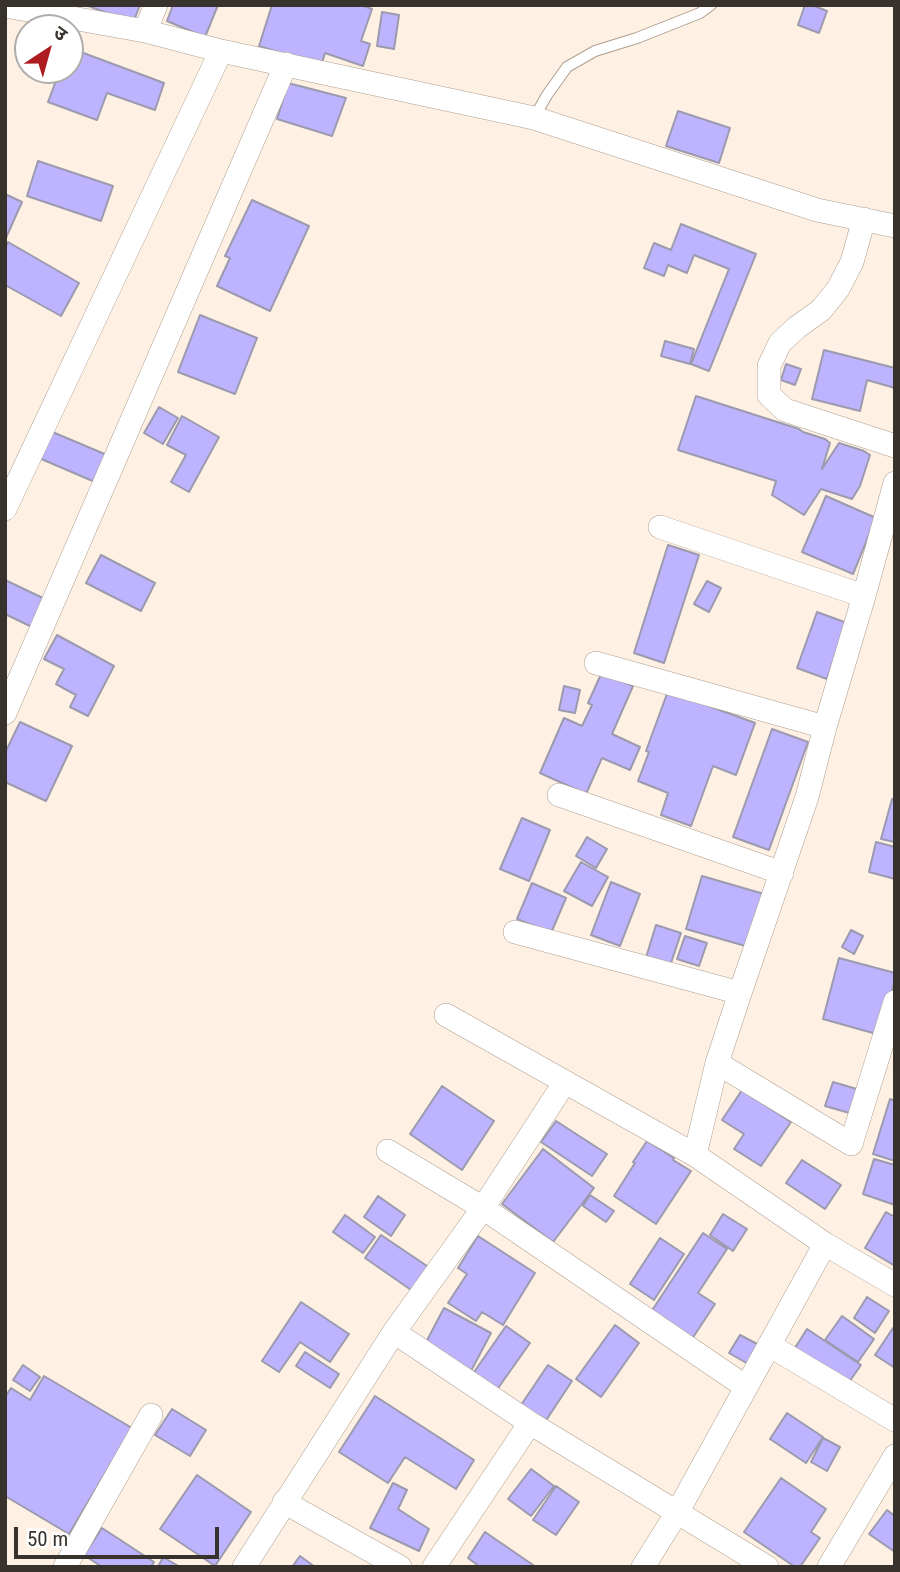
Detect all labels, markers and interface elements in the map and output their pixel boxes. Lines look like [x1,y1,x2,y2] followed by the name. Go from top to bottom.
[14,14,84,84] north arrow
[49,21,72,46] text: उ
[18,1512,222,1556] scale bar
[27,1527,68,1551] text: 50 m

